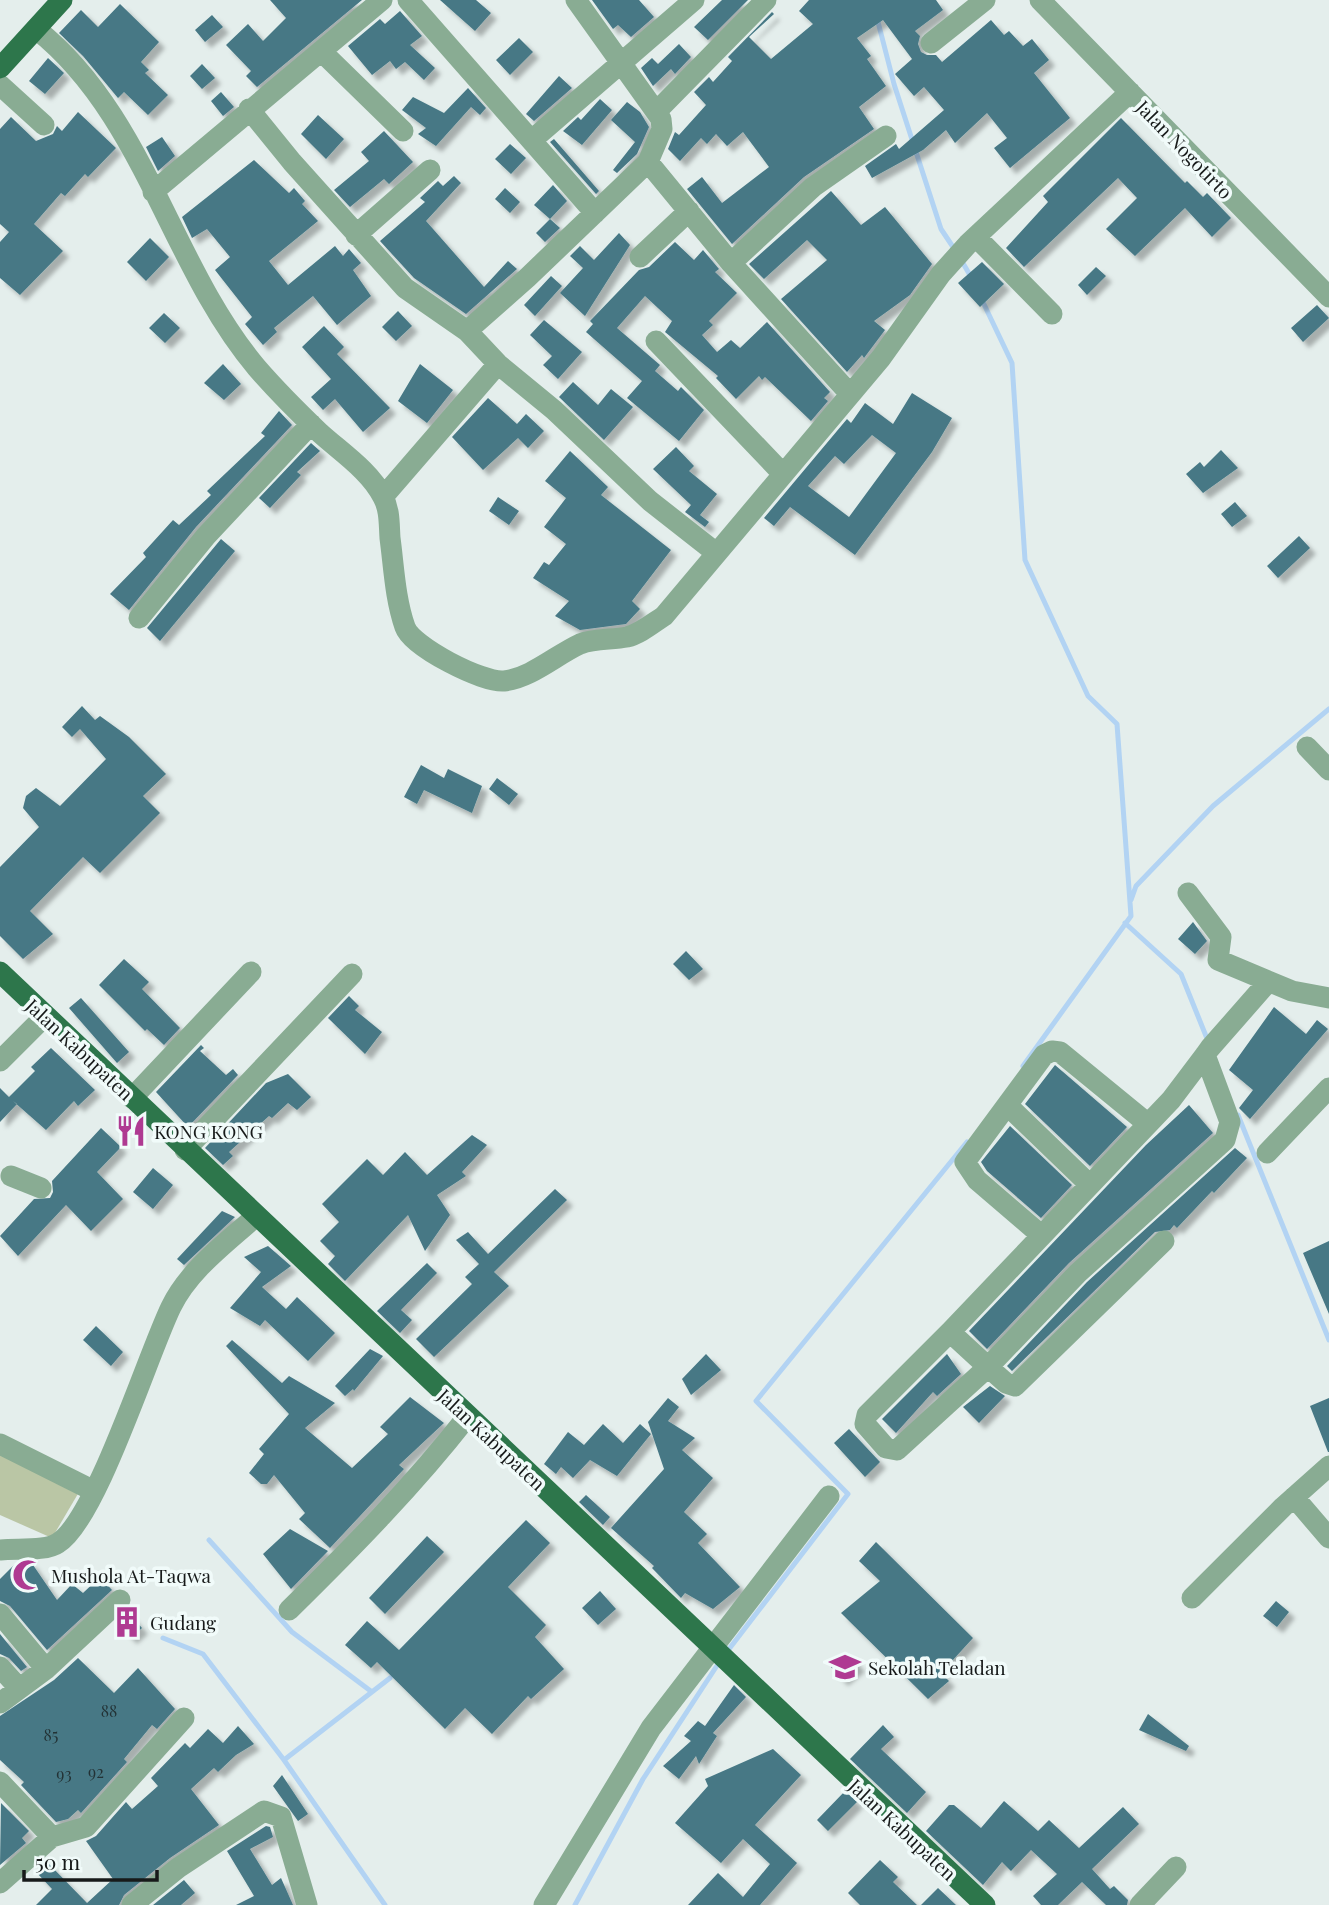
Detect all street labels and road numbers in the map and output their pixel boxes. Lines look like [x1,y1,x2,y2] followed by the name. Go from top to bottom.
[1131,93,1239,204] street label: Jalan Nogotirto
[20,992,140,1106] street label: Jalan Kabupaten
[432,1382,552,1496] street label: Jalan Kabupaten
[843,1772,963,1886] street label: Jalan Kabupaten

